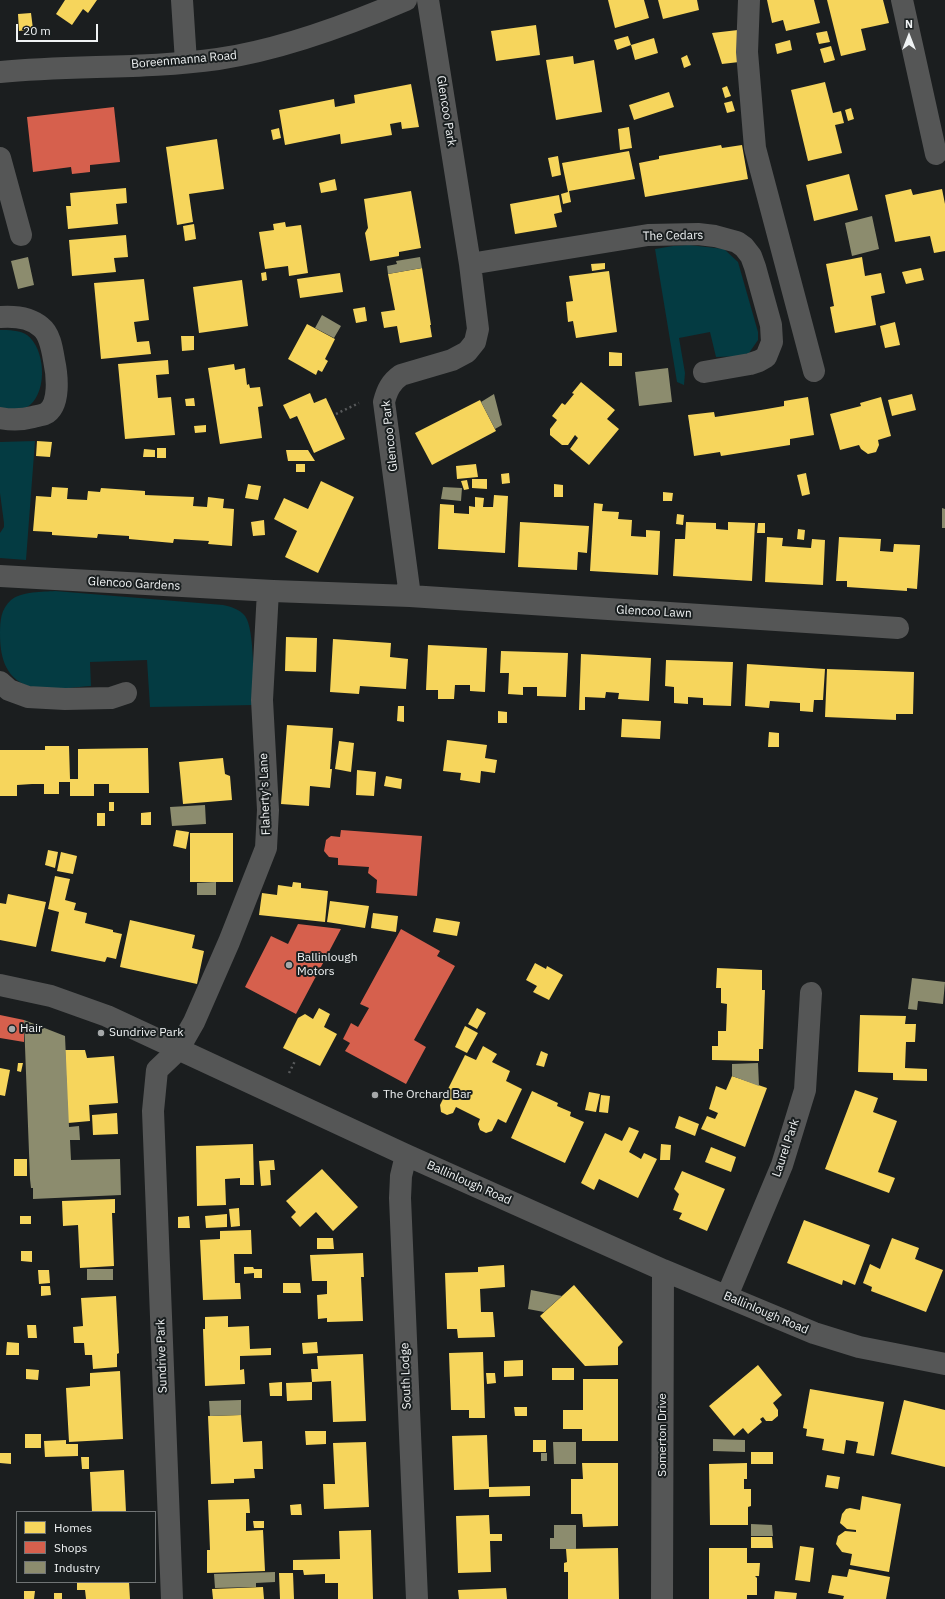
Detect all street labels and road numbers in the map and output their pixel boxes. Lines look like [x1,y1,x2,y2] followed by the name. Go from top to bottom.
[130,48,238,72] street label: Boreenmanna Road
[433,75,459,147] street label: Glencoo Park
[643,228,703,244] street label: The Cedars
[379,400,401,472] street label: Glencoo Park
[87,574,181,594] street label: Glencoo Gardens
[616,603,692,621] street label: Glencoo Lawn
[256,753,274,835] street label: Flaherty's Lane
[769,1117,803,1179] street label: Laurel Park
[425,1158,513,1208] street label: Ballinlough Road
[721,1289,811,1337] street label: Ballinlough Road
[154,1319,170,1393] street label: Sundrive Park
[398,1342,414,1410] street label: South Lodge
[656,1393,670,1477] street label: Somerton Drive

